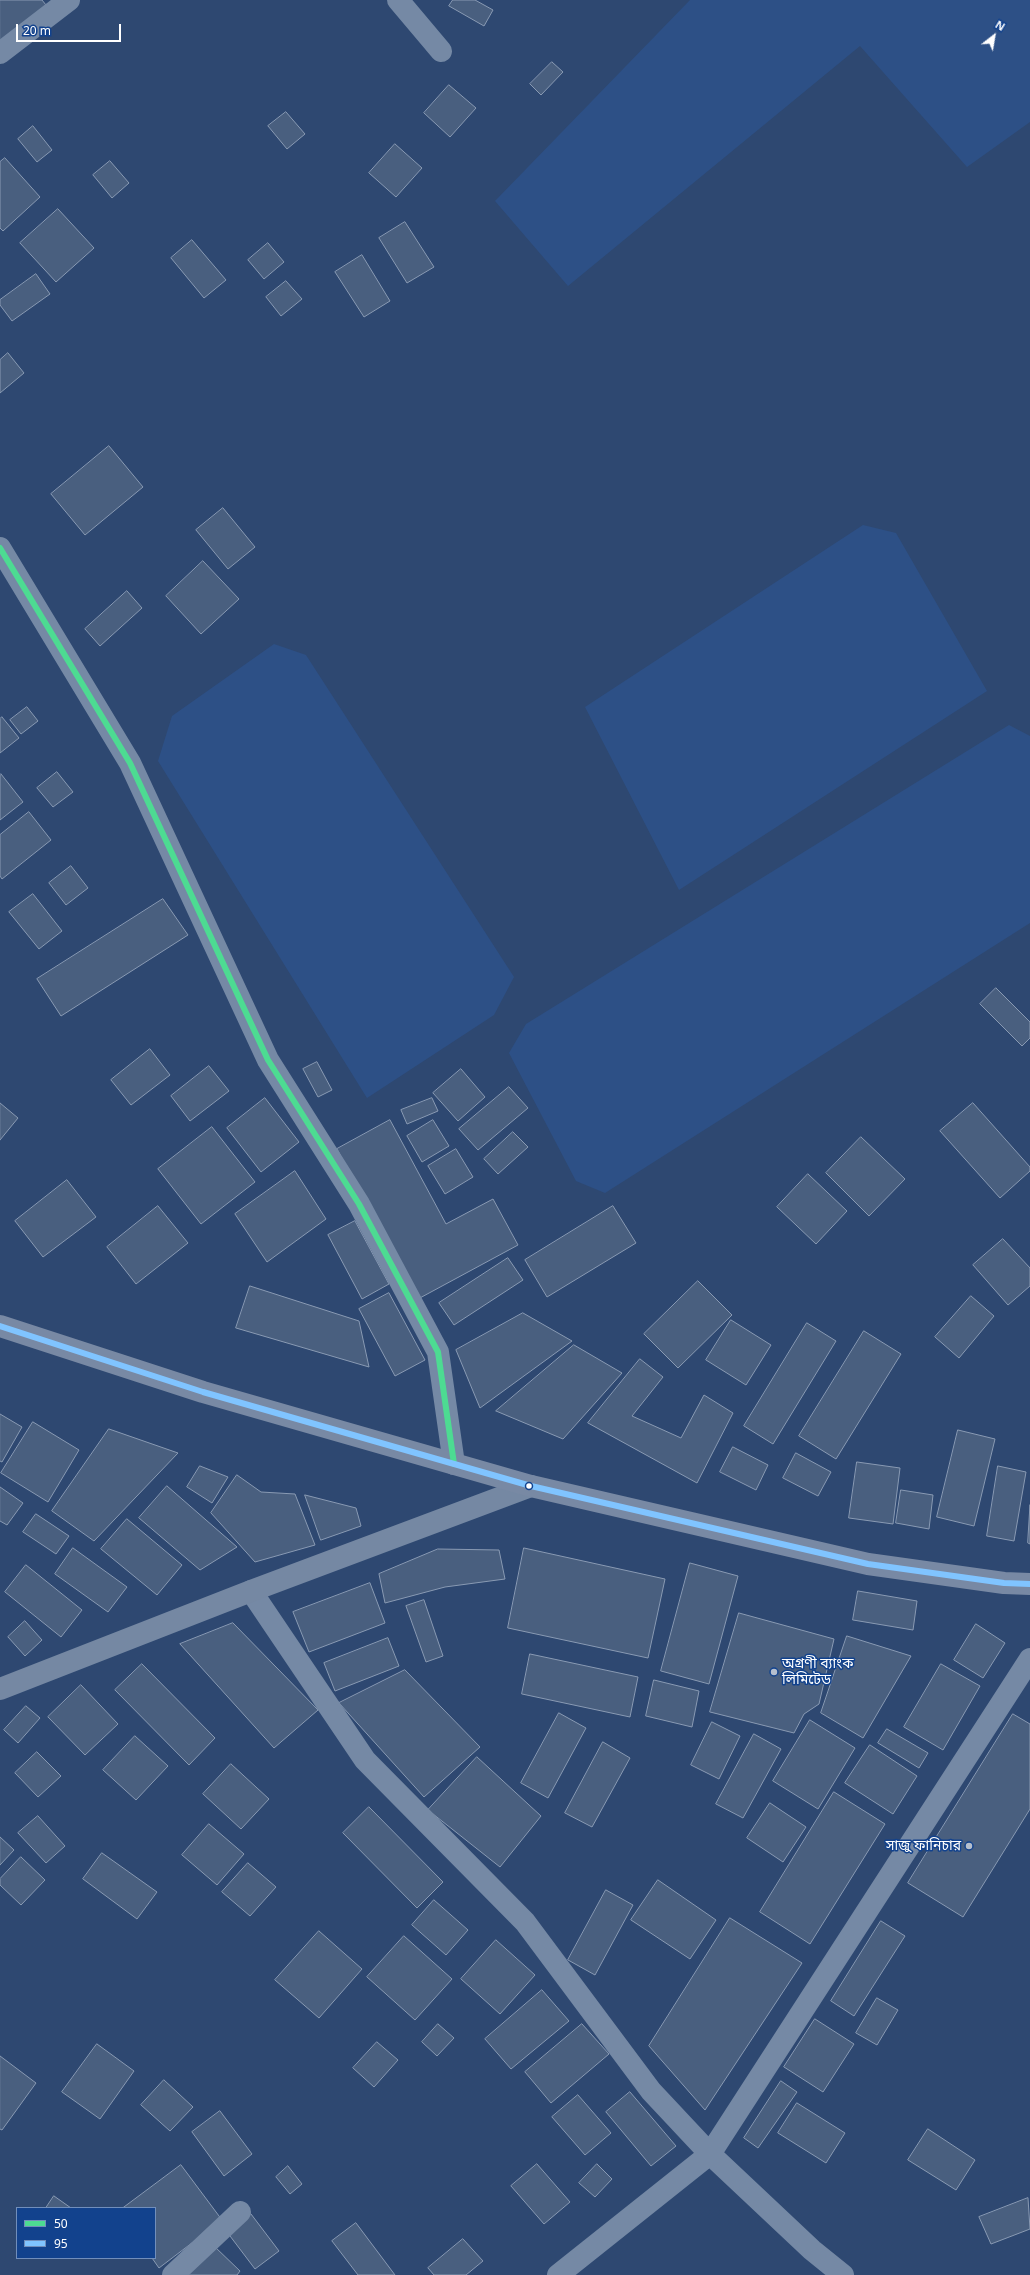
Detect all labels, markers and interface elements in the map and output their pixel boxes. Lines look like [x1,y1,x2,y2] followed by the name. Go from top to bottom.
[18,16,123,42] scale bar
[974,16,1014,56] north arrow
[993,17,1008,34] text: N
[23,22,51,39] text: 20 m
[524,1481,534,1491] unlabelled marker
[782,1656,854,1688] place label: অগ্রণী ব্যাংক লিমিটেড
[769,1667,779,1677] marker: অগ্রণী ব্যাংক লিমিটেড
[886,1838,961,1854] place label: সাজু ফানিচার
[964,1841,974,1851] marker: সাজু ফানিচার
[16,2207,156,2259] legend
[54,2215,68,2232] text: 50
[54,2235,68,2252] text: 95

